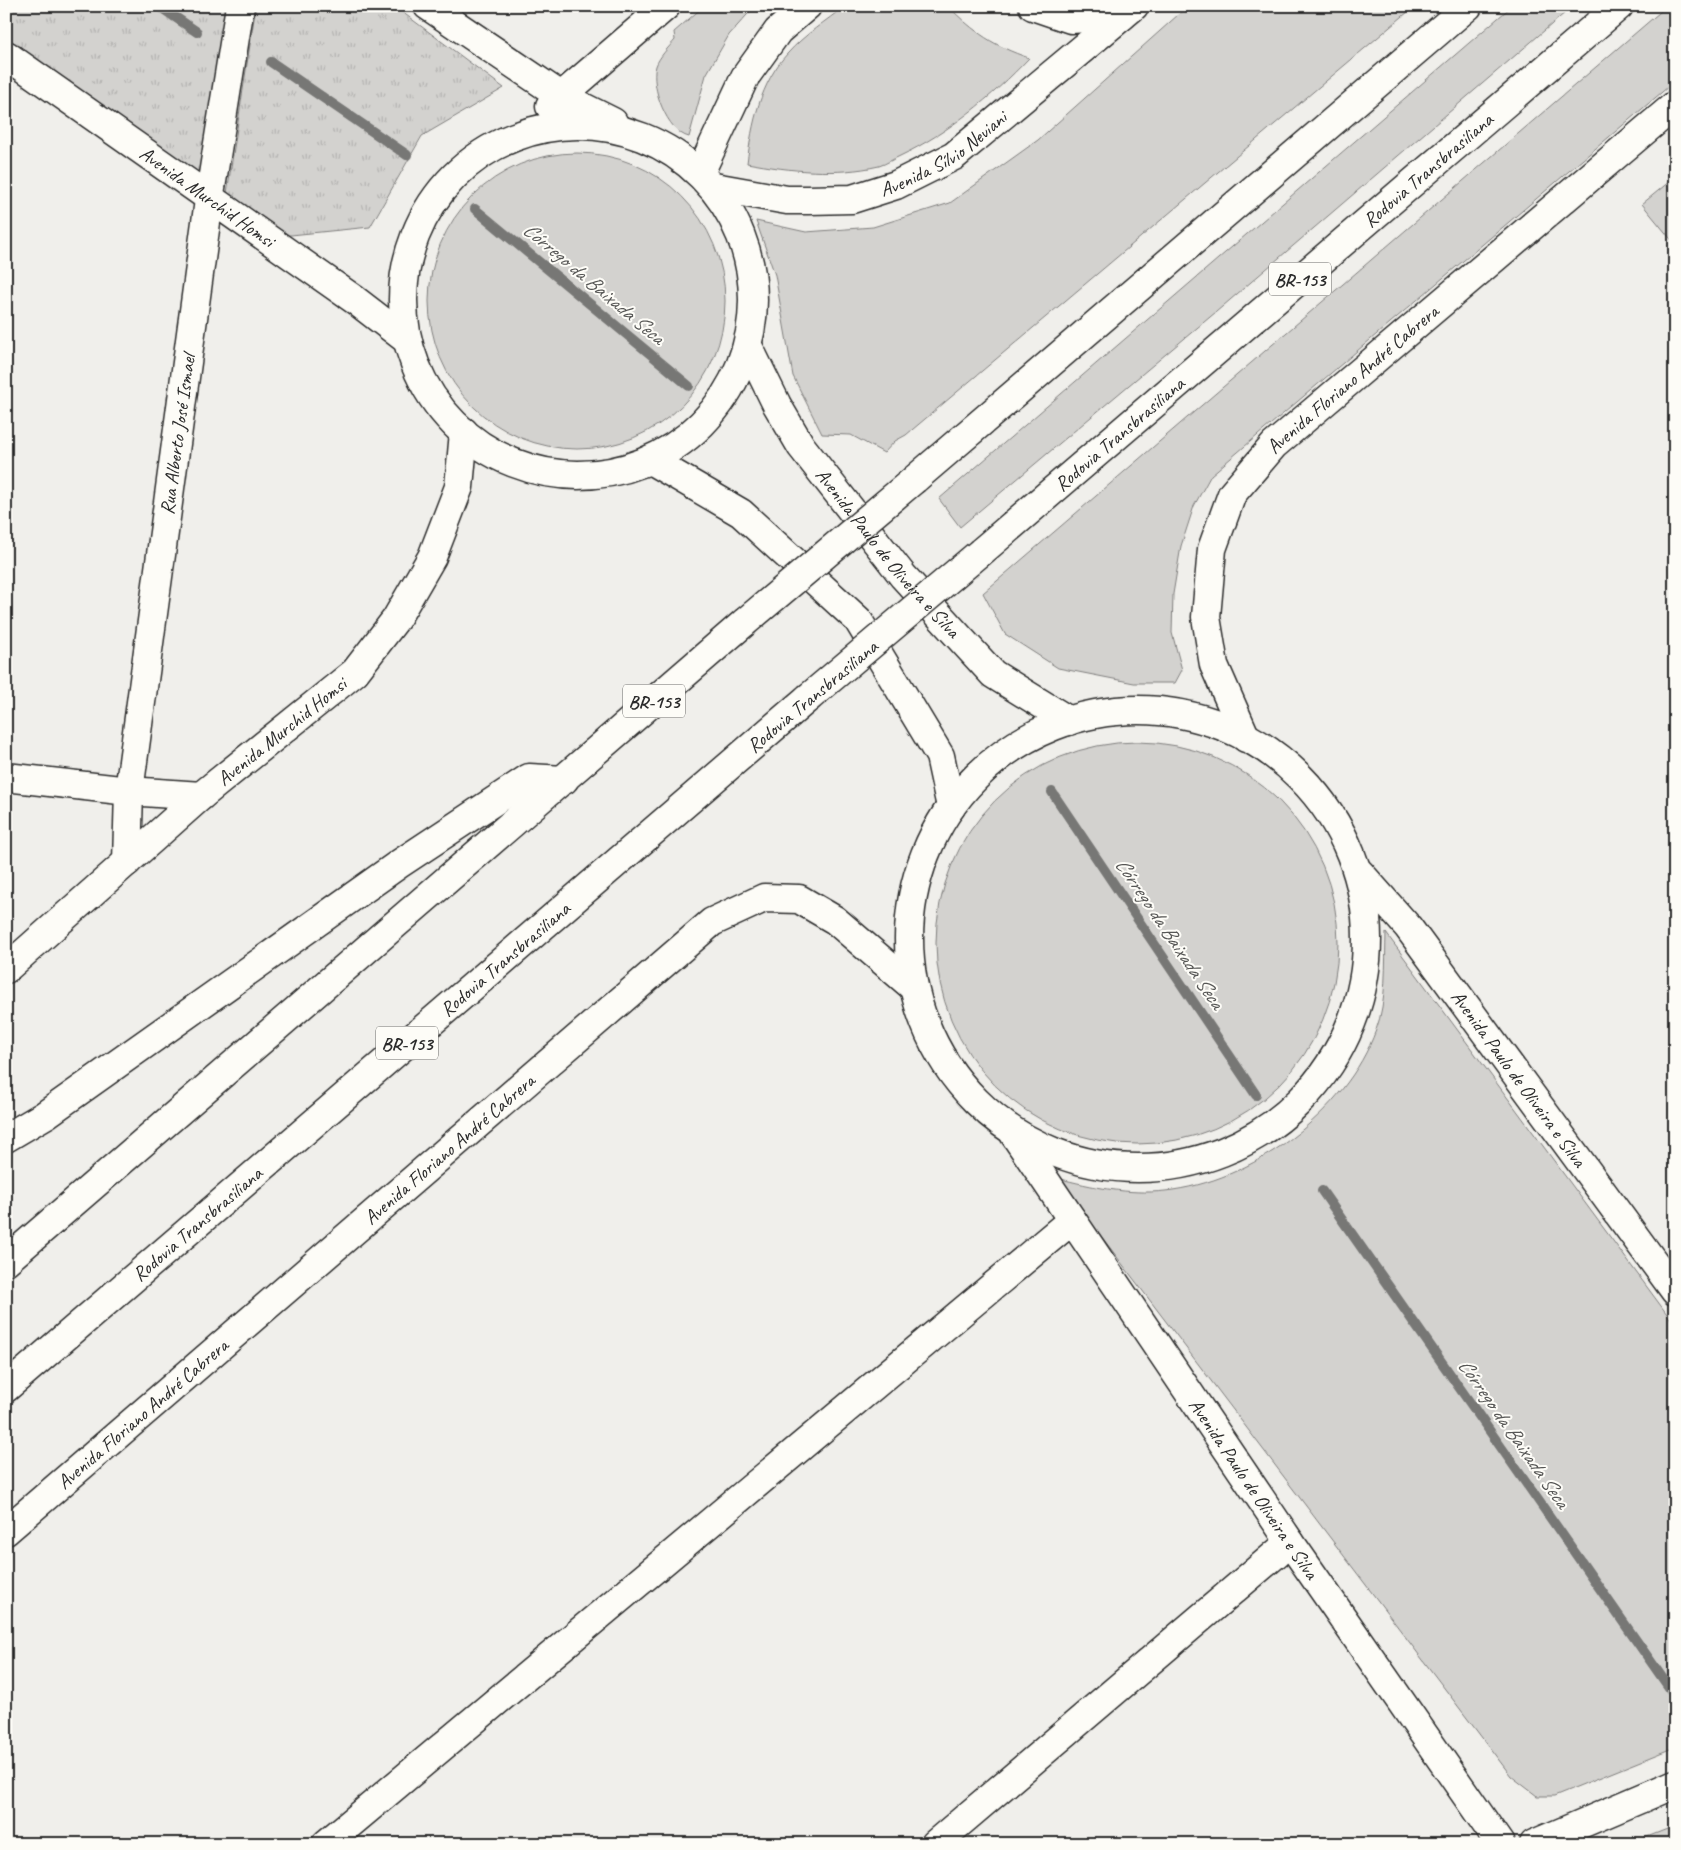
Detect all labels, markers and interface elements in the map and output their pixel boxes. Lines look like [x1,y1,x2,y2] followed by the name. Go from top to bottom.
[877,104,1014,202] street label: Avenida Sílvio Neviani
[1358,107,1499,233] street label: Rodovia Transbrasiliana
[135,141,281,254] street label: Avenida Murchid Homsi
[518,216,672,351] water label: Córrego da Baixada Seca
[1269,262,1331,296] road number: BR-153
[1261,298,1445,459] street label: Avenida Floriano André Cabrera
[155,349,201,516] street label: Rua Alberto José Ismael
[1049,371,1191,497] street label: Rodovia Transbrasiliana
[810,463,967,645] street label: Avenida Paulo de Oliveira e Silva
[742,633,884,758] street label: Rodovia Transbrasiliana
[212,670,353,791] street label: Avenida Murchid Homsi
[623,684,685,718] road number: BR-153
[1110,853,1231,1015] water label: Córrego da Baixada Seca
[435,896,576,1022] street label: Rodovia Transbrasiliana
[1446,985,1593,1174] street label: Avenida Paulo de Oliveira e Silva
[376,1026,438,1060] road number: BR-153
[359,1067,541,1230] street label: Avenida Floriano André Cabrera
[127,1160,268,1287] street label: Rodovia Transbrasiliana
[52,1332,235,1494] street label: Avenida Floriano André Cabrera
[1453,1353,1577,1515] water label: Córrego da Baixada Seca
[1183,1393,1325,1586] street label: Avenida Paulo de Oliveira e Silva

